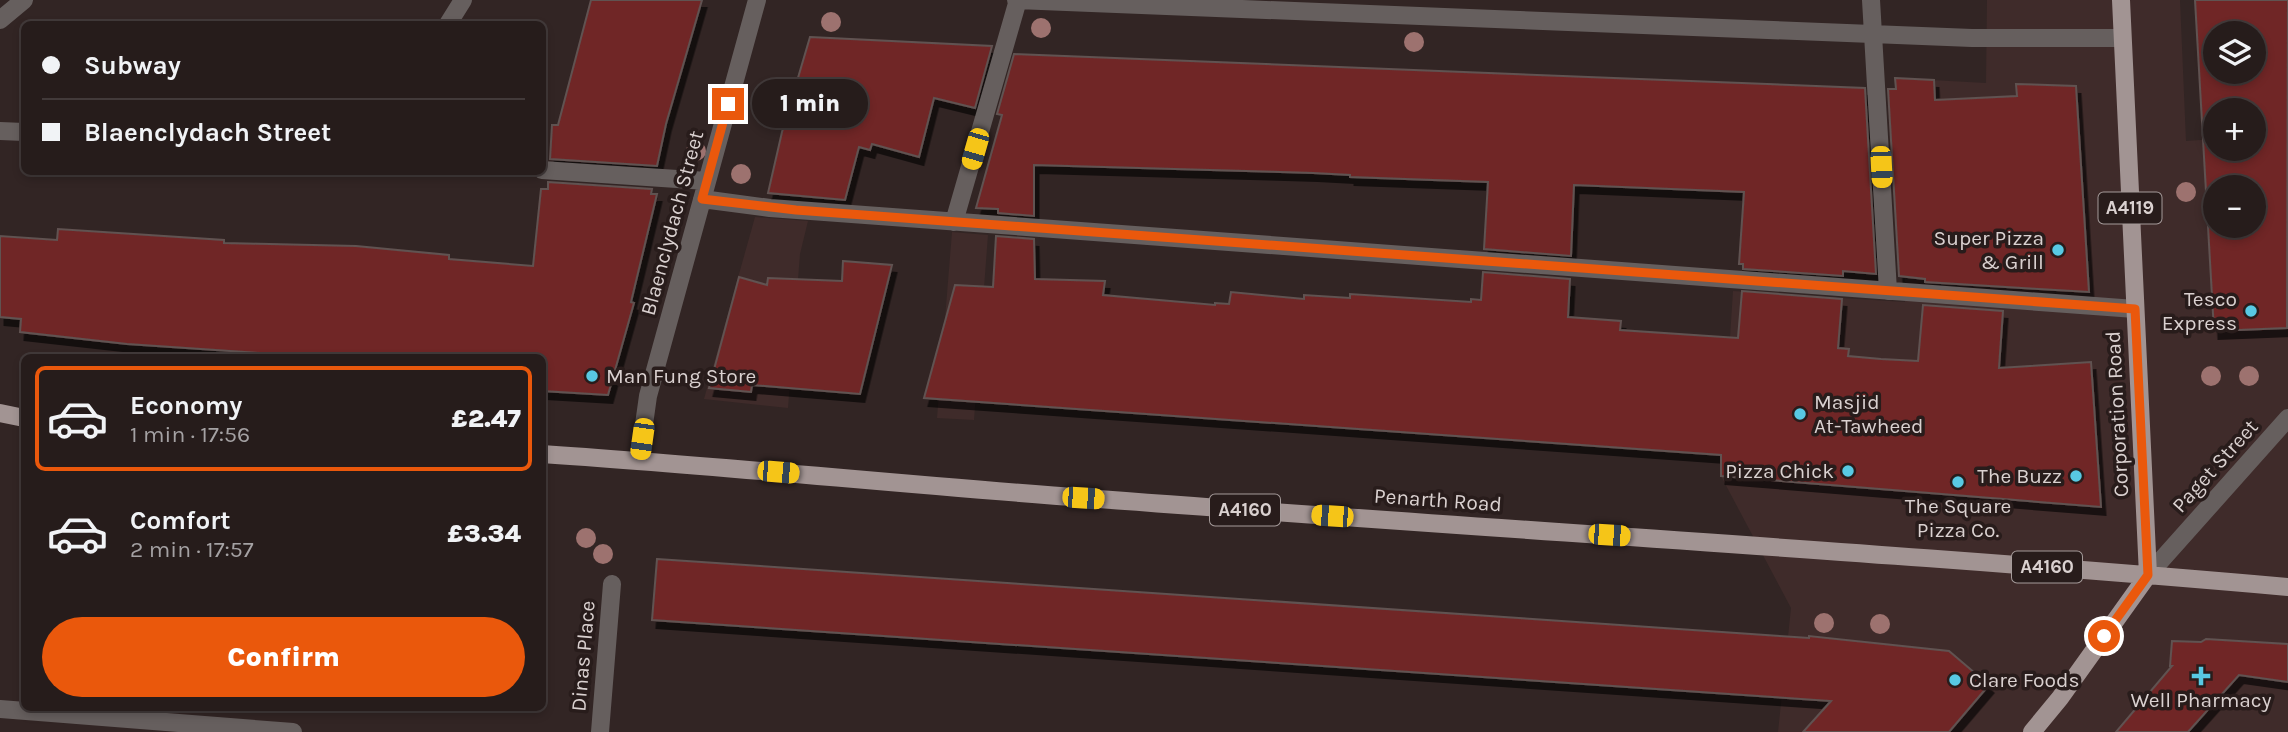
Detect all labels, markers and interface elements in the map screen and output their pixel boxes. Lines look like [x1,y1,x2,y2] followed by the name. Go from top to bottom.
[2203,21,2266,238] map controls
[2203,21,2266,84] button: layers
[84,50,181,81] text: Subway
[752,80,868,128] callout: 1 min
[712,88,744,120] route end
[780,90,840,117] text: 1 min
[2203,98,2266,161] button: +
[84,117,331,148] text: Blaenclydach Street
[960,126,991,172] car
[636,128,708,318] street label: Blaenclydach Street
[1870,145,1893,189] car
[2203,175,2266,238] button: −
[2098,192,2162,224] road number: A4119
[1934,226,2044,274] place label: Super Pizza & Grill
[2050,242,2066,258] marker: Super Pizza & Grill
[2162,287,2237,335] place label: Tesco Express
[2243,303,2259,319] marker: Tesco Express
[2101,330,2133,498] street label: Corporation Road
[606,364,756,388] place label: Man Fung Store
[584,368,600,384] marker: Man Fung Store
[46,387,109,450] icon: car
[130,390,242,421] text: Economy
[1814,390,1923,438] place label: Masjid At-Tawheed
[451,403,521,434] text: £2.47
[1792,406,1808,422] marker: Masjid At-Tawheed
[2167,415,2263,517] street label: Paget Street
[629,417,656,461] car
[130,421,250,448] text: 1 min · 17:56
[1725,459,1834,483] place label: Pizza Chick
[757,460,800,484] car
[1840,463,1856,479] marker: Pizza Chick
[1977,464,2062,488] place label: The Buzz
[2068,468,2084,484] marker: The Buzz
[1950,474,1966,490] marker: The Square Pizza Co.
[1373,484,1503,516] street label: Penarth Road
[1062,486,1105,510] car
[1905,494,2011,542] place label: The Square Pizza Co.
[1210,495,1280,526] road number: A4160
[46,502,109,565] icon: car
[1311,504,1354,528] car
[130,505,231,536] text: Comfort
[447,518,521,549] text: £3.34
[1588,523,1631,547] car
[130,536,254,563] text: 2 min · 17:57
[2012,552,2082,582] road number: A4160
[566,600,600,712] street label: Dinas Place
[42,617,525,697] button: Confirm
[2088,620,2120,652] route start
[1969,668,2080,692] place label: Clare Foods
[2193,668,2209,684] marker: Well Pharmacy
[1947,672,1963,688] marker: Clare Foods
[2131,688,2272,712] place label: Well Pharmacy

